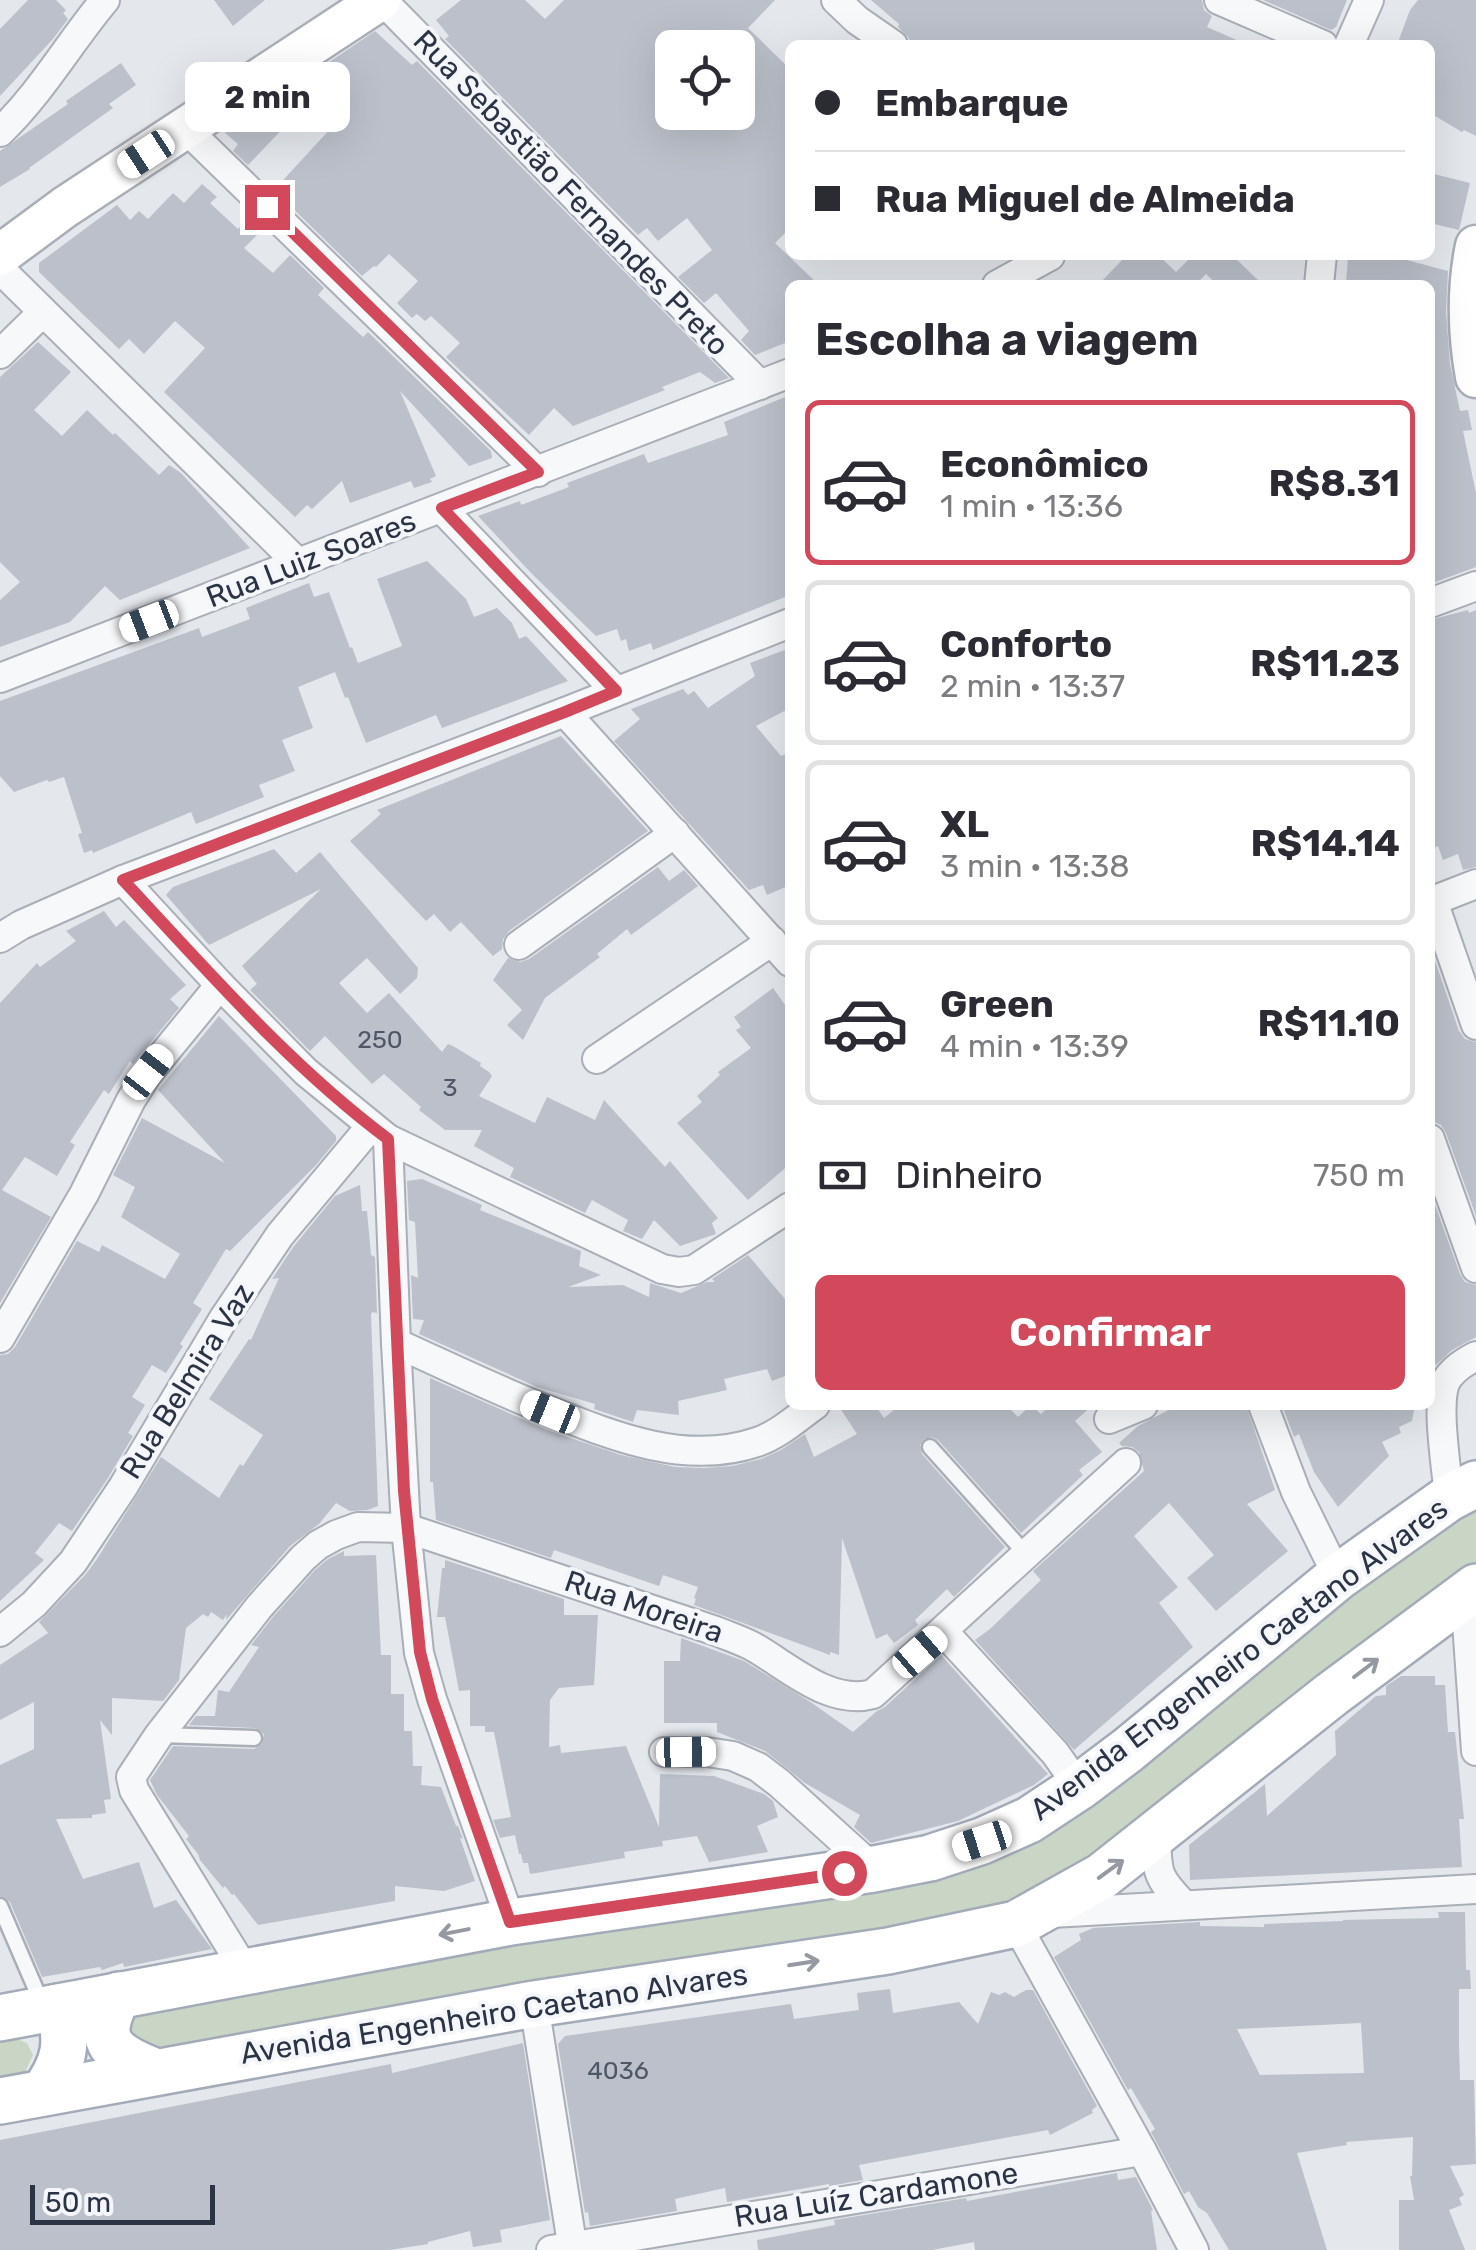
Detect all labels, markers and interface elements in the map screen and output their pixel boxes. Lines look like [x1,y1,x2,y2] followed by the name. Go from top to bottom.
[406,23,736,363] street label: Rua Sebastião Fernandes Preto
[655,30,755,130] map controls
[655,30,755,130] button: locate
[184,62,350,132] callout: 2 min
[224,78,311,116] text: 2 min
[875,80,1068,126] text: Embarque
[113,125,179,183] car
[875,176,1295,222] text: Rua Miguel de Almeida
[245,185,290,230] route end
[815,313,1199,366] text: Escolha a viagem
[820,438,910,528] icon: car
[940,441,1149,487] text: Econômico
[1269,460,1400,506] text: R$8.31
[940,487,1123,525] text: 1 min · 13:36
[201,502,421,616] street label: Rua Luiz Soares
[116,596,182,646] car
[820,618,910,708] icon: car
[940,621,1112,667] text: Conforto
[1250,640,1400,686] text: R$11.23
[940,667,1125,705] text: 2 min · 13:37
[820,798,910,888] icon: car
[940,801,989,847] text: XL
[1251,820,1400,866] text: R$14.14
[940,847,1130,885] text: 3 min · 13:38
[820,978,910,1068] icon: car
[940,981,1054,1027] text: Green
[1258,1000,1400,1046] text: R$11.10
[357,1025,403,1054] house number: 250
[940,1027,1129,1065] text: 4 min · 13:39
[118,1039,178,1105] car
[442,1073,458,1102] house number: 3
[815,1148,870,1203] icon: cash
[895,1152,1043,1198] text: Dinheiro
[1313,1156,1405,1194] text: 750 m
[815,1275,1405,1390] button: Confirmar
[112,1277,262,1485] street label: Rua Belmira Vaz
[517,1387,583,1437] car
[1023,1490,1455,1828] street label: Avenida Engenheiro Caetano Alvares
[560,1563,728,1651] street label: Rua Moreira
[888,1621,952,1683] car
[1352,1657,1378,1679] one-way arrow
[656,1736,716,1768] car
[949,1817,1015,1865] car
[822,1851,867,1896] route start
[1097,1859,1124,1880] one-way arrow
[439,1923,471,1942] one-way arrow
[787,1954,820,1972] one-way arrow
[238,1956,750,2072] street label: Avenida Engenheiro Caetano Alvares
[587,2056,649,2085] house number: 4036
[732,2155,1020,2235] street label: Rua Luíz Cardamone
[30,2180,215,2224] scale bar
[45,2186,111,2219] text: 50 m

